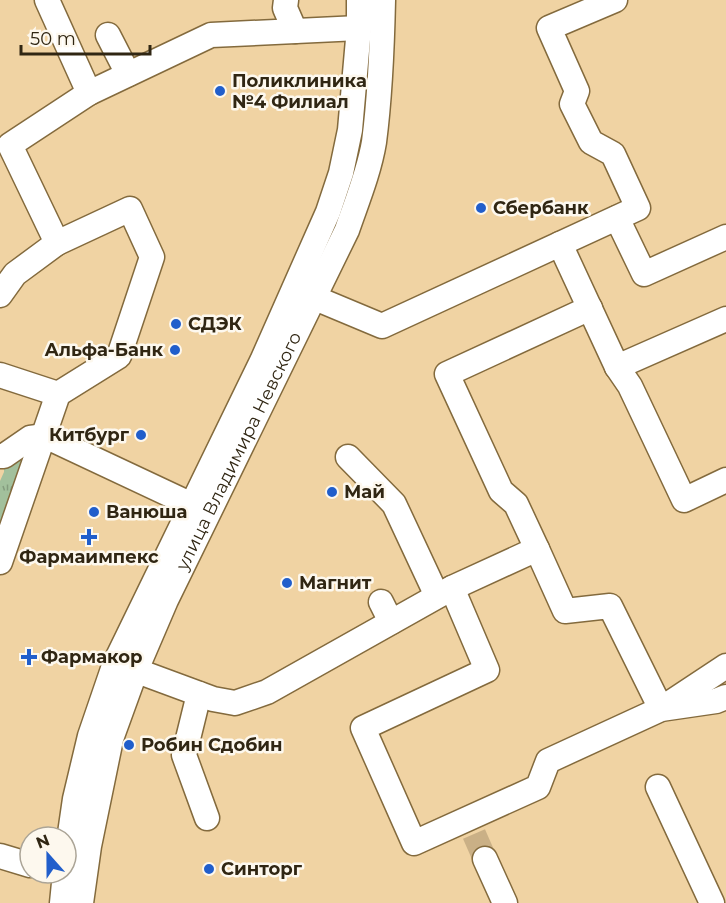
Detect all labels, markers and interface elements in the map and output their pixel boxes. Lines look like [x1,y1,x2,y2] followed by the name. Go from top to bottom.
[21,18,150,56] scale bar
[30,28,76,50] text: 50 m
[232,70,367,113] place label: Поликлиника №4 Филиал
[213,84,227,98] marker: Поликлиника №4 Филиал
[493,197,589,219] place label: Сбербанк
[474,201,488,215] marker: Сбербанк
[188,313,243,335] place label: СДЭК
[169,317,183,331] marker: СДЭК
[171,328,306,575] street label: улица Владимира Невского
[45,339,163,361] place label: Альфа-Банк
[168,343,182,357] marker: Альфа-Банк
[49,424,130,446] place label: Китбург
[134,428,148,442] marker: Китбург
[344,481,385,503] place label: Май
[325,485,339,499] marker: Май
[106,501,187,523] place label: Ванюша
[87,505,101,519] marker: Ванюша
[82,530,96,544] marker: Фармаимпекс
[19,546,159,568] place label: Фармаимпекс
[299,572,372,594] place label: Магнит
[280,576,294,590] marker: Магнит
[41,646,143,668] place label: Фармакор
[22,650,36,664] marker: Фармакор
[141,734,283,756] place label: Робин Сдобин
[122,738,136,752] marker: Робин Сдобин
[18,825,78,885] north arrow
[33,830,52,853] text: N
[221,858,303,880] place label: Синторг
[202,862,216,876] marker: Синторг

